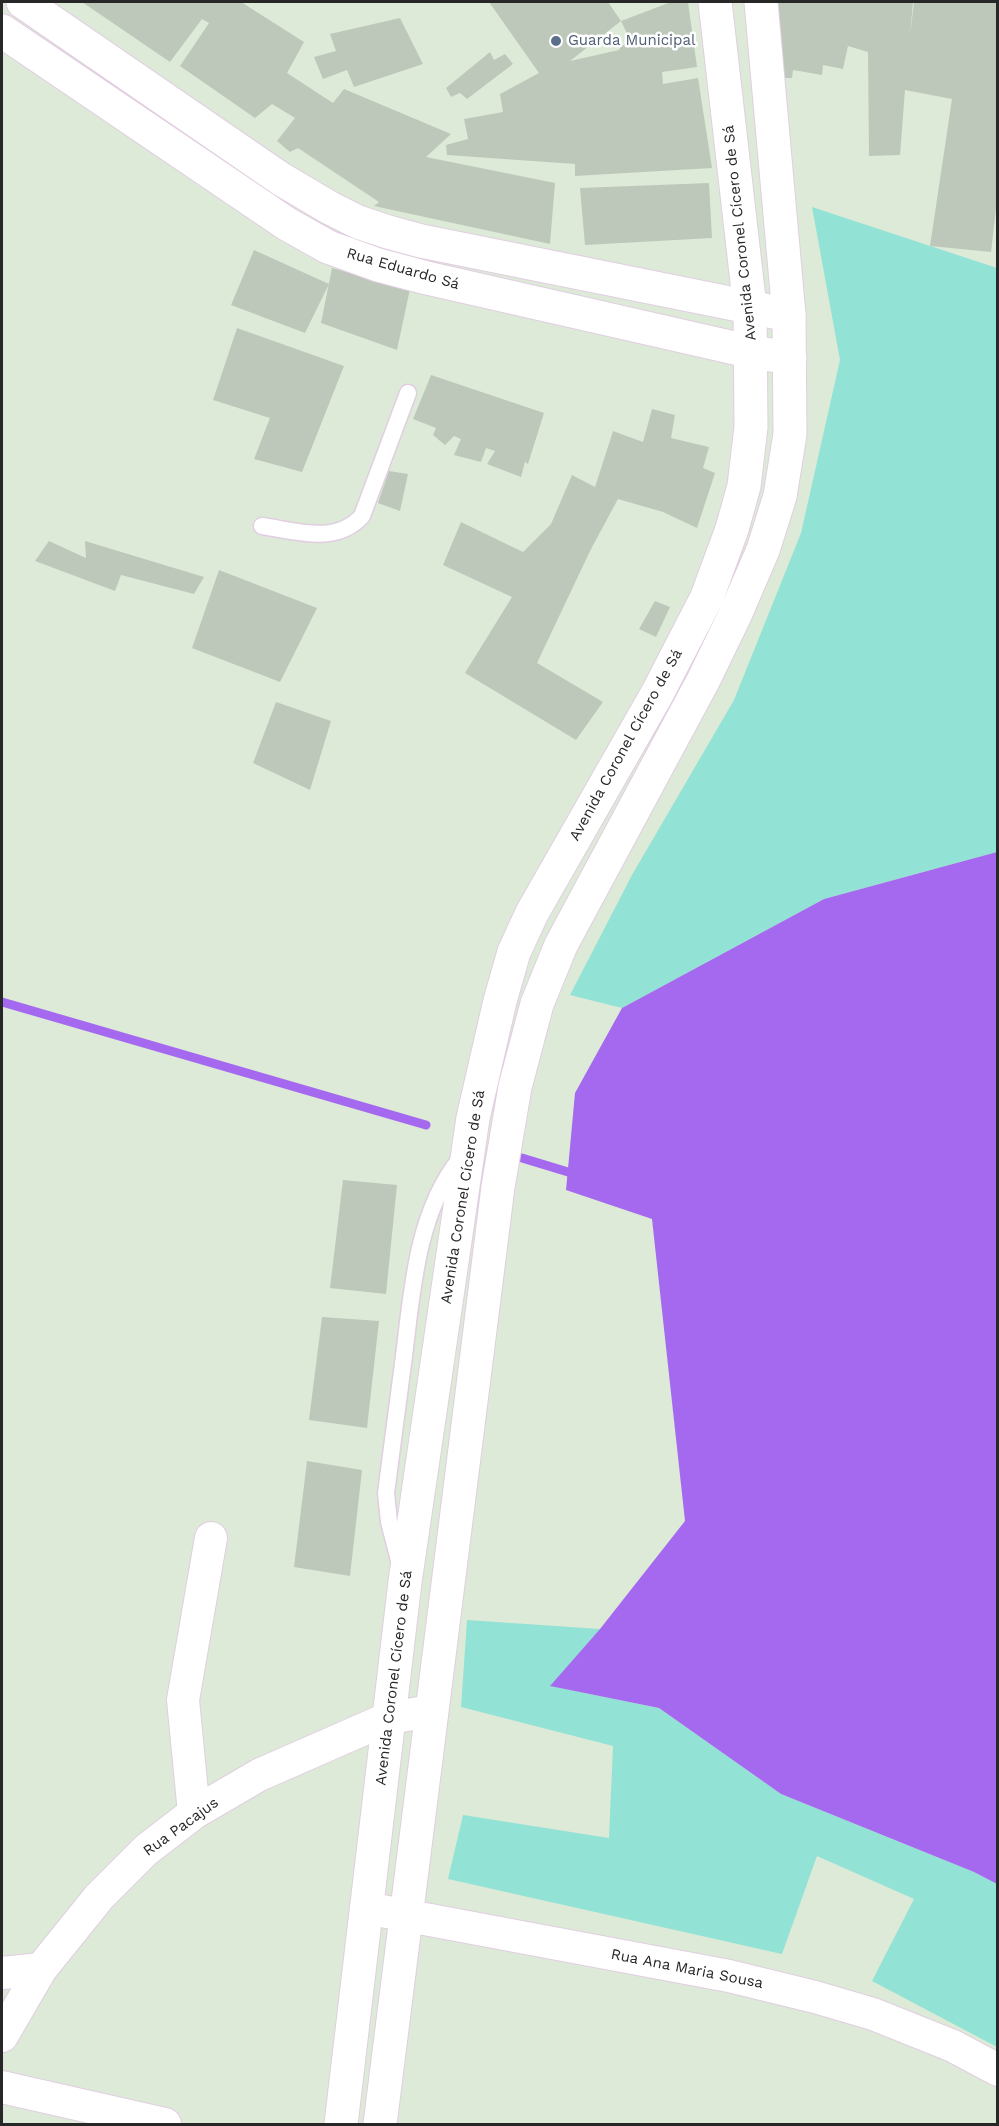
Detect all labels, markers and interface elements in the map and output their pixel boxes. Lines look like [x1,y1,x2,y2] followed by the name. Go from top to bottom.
[568,32,696,50] place label: Guarda Municipal
[549,34,563,48] marker: Guarda Municipal
[720,124,760,342] street label: Avenida Coronel Cícero de Sá
[345,244,461,294] street label: Rua Eduardo Sá
[566,646,686,844] street label: Avenida Coronel Cícero de Sá
[437,1089,489,1305] street label: Avenida Coronel Cícero de Sá
[372,1569,416,1787] street label: Avenida Coronel Cícero de Sá
[140,1794,222,1860] street label: Rua Pacajus
[609,1945,765,1993] street label: Rua Ana Maria Sousa

